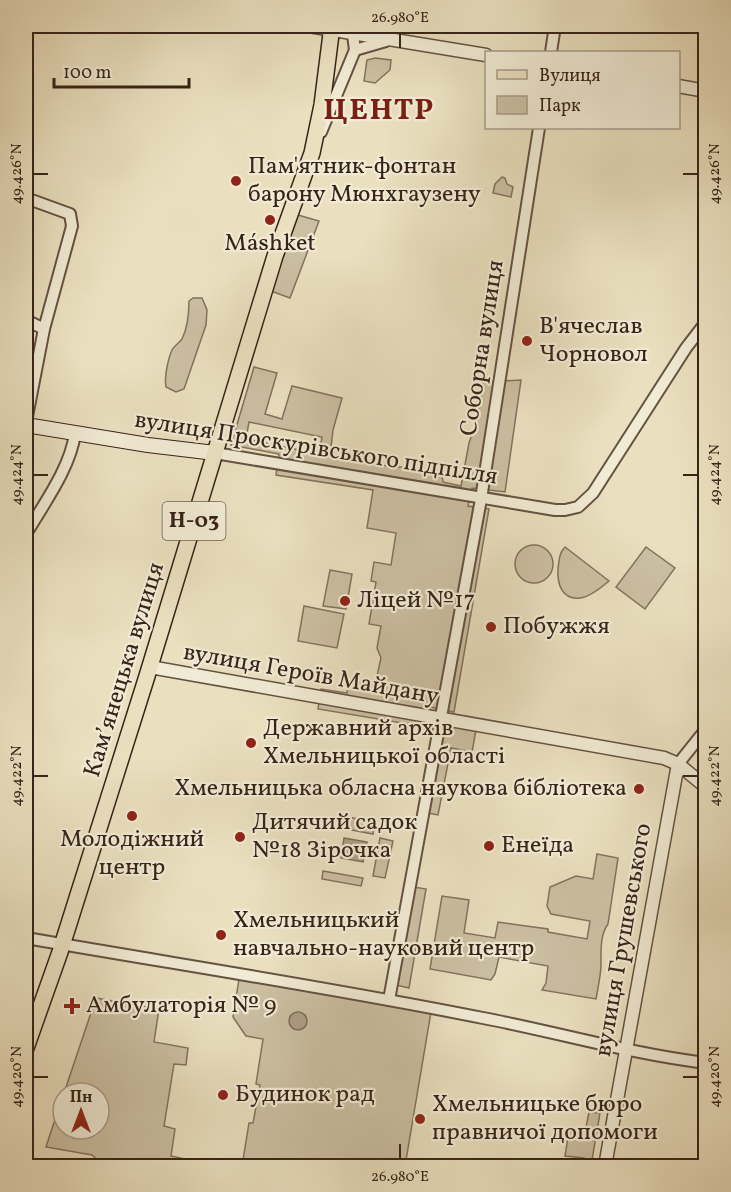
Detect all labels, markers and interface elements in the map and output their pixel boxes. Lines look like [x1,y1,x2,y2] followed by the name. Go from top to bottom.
[371,8,429,29] text: 26.980°E
[54,51,189,89] scale bar
[485,51,680,129] legend
[63,61,112,86] text: 100 m
[539,64,601,89] text: Вулиця
[323,90,435,132] district label: ЦЕНТР
[539,94,581,119] text: Парк
[7,143,28,205] text: 49.426°N
[705,143,726,205] text: 49.426°N
[248,150,481,212] place label: Пам'ятник-фонтан барону Мюнхгаузену
[229,174,243,188] marker: Пам'ятник-фонтан барону Мюнхгаузену
[263,213,277,227] marker: Mа́shket
[224,227,316,261] place label: Mа́shket
[452,258,514,438] street label: Соборна вулиця
[539,310,648,372] place label: В'ячеслав Чорновол
[520,334,534,348] marker: В'ячеслав Чорновол
[132,403,500,495] street label: вулиця Проскурівського підпілля
[7,444,28,506] text: 49.424°N
[705,444,726,506] text: 49.424°N
[162,502,226,540] road number: Н-03
[76,558,174,782] street label: Камʼянецька вулиця
[357,584,475,618] place label: Ліцей №17
[338,594,352,608] marker: Ліцей №17
[503,610,610,644] place label: Побужжя
[484,620,498,634] marker: Побужжя
[180,636,442,714] street label: вулиця Героїв Майдану
[263,712,505,774] place label: Державний архів Хмельницької області
[244,736,258,750] marker: Державний архів Хмельницької області
[7,745,28,807] text: 49.422°N
[705,745,726,807] text: 49.422°N
[174,772,627,806] place label: Хмельницька обласна наукова бібліотека
[632,782,646,796] marker: Хмельницька обласна наукова бібліотека
[252,806,417,868] place label: Дитячий садок №18 Зірочка
[125,809,139,823] marker: Молодіжний центр
[587,821,661,1059] street label: вулиця Грушевського
[60,823,204,885] place label: Молодіжний центр
[501,829,574,863] place label: Енеїда
[233,830,247,844] marker: Дитячий садок №18 Зірочка
[482,839,496,853] marker: Енеїда
[233,904,534,966] place label: Хмельницький навчально-науковий центр
[214,928,228,942] marker: Хмельницький навчально-науковий центр
[86,989,276,1023] place label: Амбулаторія № 9
[63,997,81,1015] marker: Амбулаторія № 9
[7,1046,28,1108] text: 49.420°N
[705,1046,726,1108] text: 49.420°N
[235,1078,375,1112] place label: Будинок рад
[51,1081,111,1141] north arrow
[70,1087,92,1109] text: Пн
[216,1088,230,1102] marker: Будинок рад
[432,1088,658,1150] place label: Хмельницьке бюро правничої допомоги
[413,1112,427,1126] marker: Хмельницьке бюро правничої допомоги
[371,1167,429,1188] text: 26.980°E

